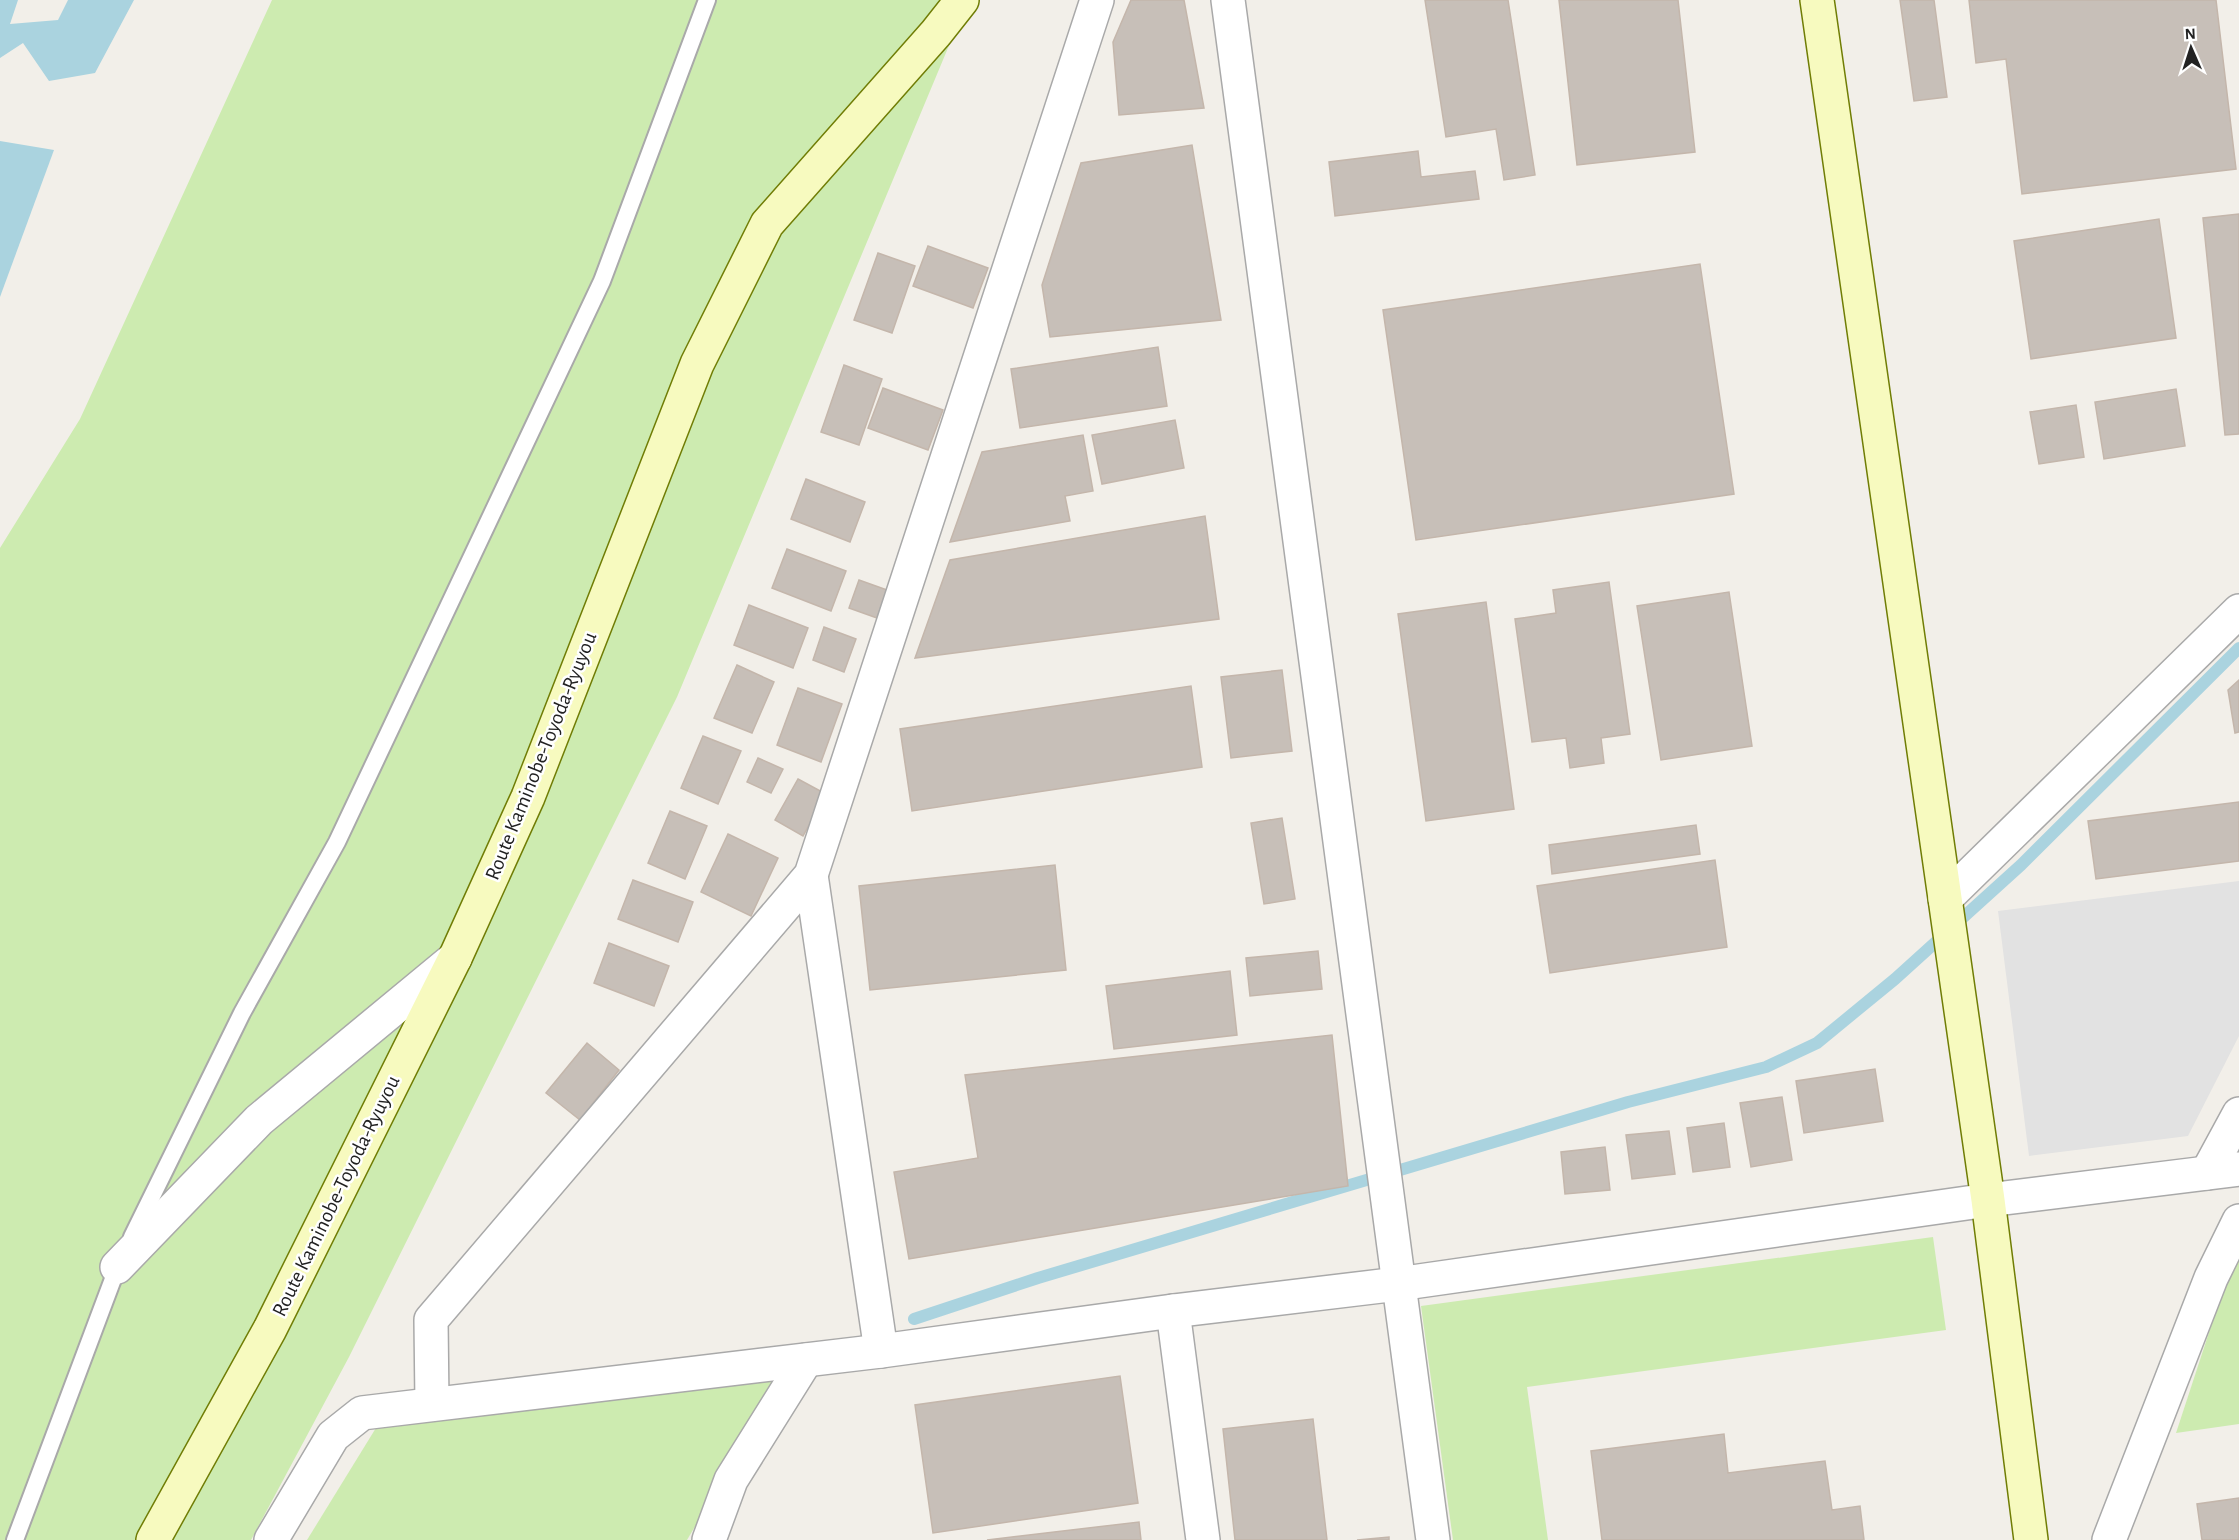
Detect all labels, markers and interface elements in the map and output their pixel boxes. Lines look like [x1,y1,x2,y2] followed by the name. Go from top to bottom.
[2161,18,2221,78] north arrow
[2184,26,2196,42] text: N
[482,629,601,883] street label: Route Kaminobe-Toyoda-Ryuyou
[268,1072,404,1320] street label: Route Kaminobe-Toyoda-Ryuyou

